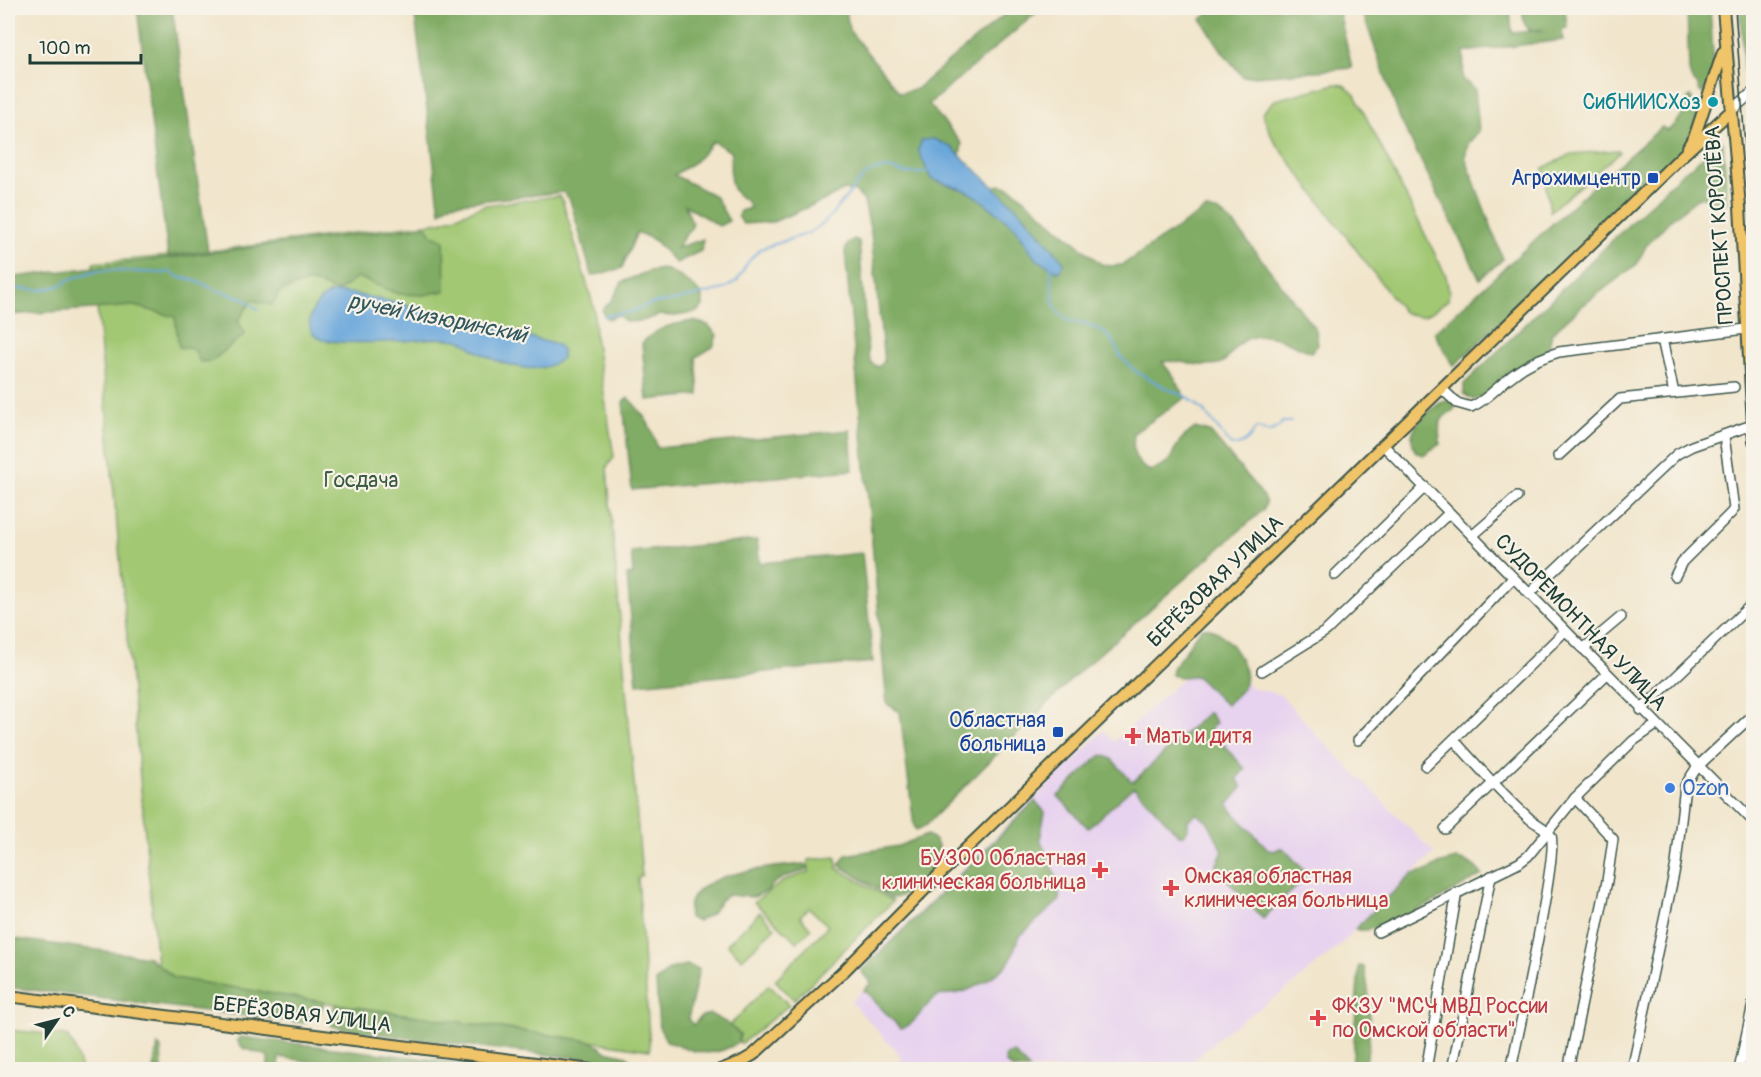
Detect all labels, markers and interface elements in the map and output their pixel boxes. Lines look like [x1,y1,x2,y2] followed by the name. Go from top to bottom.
[30,27,141,65] scale bar
[39,37,91,60] text: 100 m
[1583,89,1701,116] place label: СибНИИСХоз
[1706,95,1720,109] marker: СибНИИСХоз
[1699,125,1740,325] street label: ПРОСПЕКТ КОРОЛЁВА
[1511,165,1641,192] place label: Агрохимцентр
[1646,171,1660,185] marker: Агрохимцентр
[346,287,532,349] water label: ручей Кизюринский
[324,467,398,494] park label: Госдача
[1141,509,1289,653] street label: БЕРЁЗОВАЯ УЛИЦА
[1489,528,1672,717] street label: СУДОРЕМОНТНАЯ УЛИЦА
[949,707,1046,758] place label: Областная больница
[1146,723,1252,750] place label: Мать и дитя
[1051,725,1065,739] marker: Областная больница
[1124,727,1142,745] marker: Мать и дитя
[1682,775,1729,802] place label: Ozon
[1663,781,1677,795] marker: Ozon
[882,845,1086,896] place label: БУЗОО Областная клиническая больница
[1091,861,1109,879] marker: БУЗОО Областная клиническая больница
[1184,863,1389,914] place label: Омская областная клиническая больница
[1162,879,1180,897] marker: Омская областная клиническая больница
[27,990,87,1050] north arrow
[211,990,393,1039] street label: БЕРЁЗОВАЯ УЛИЦА
[1332,993,1548,1044] place label: ФКЗУ "МСЧ МВД России по Омской области"
[57,1002,80,1022] text: С
[1309,1009,1327,1027] marker: ФКЗУ "МСЧ МВД России по Омской области"

